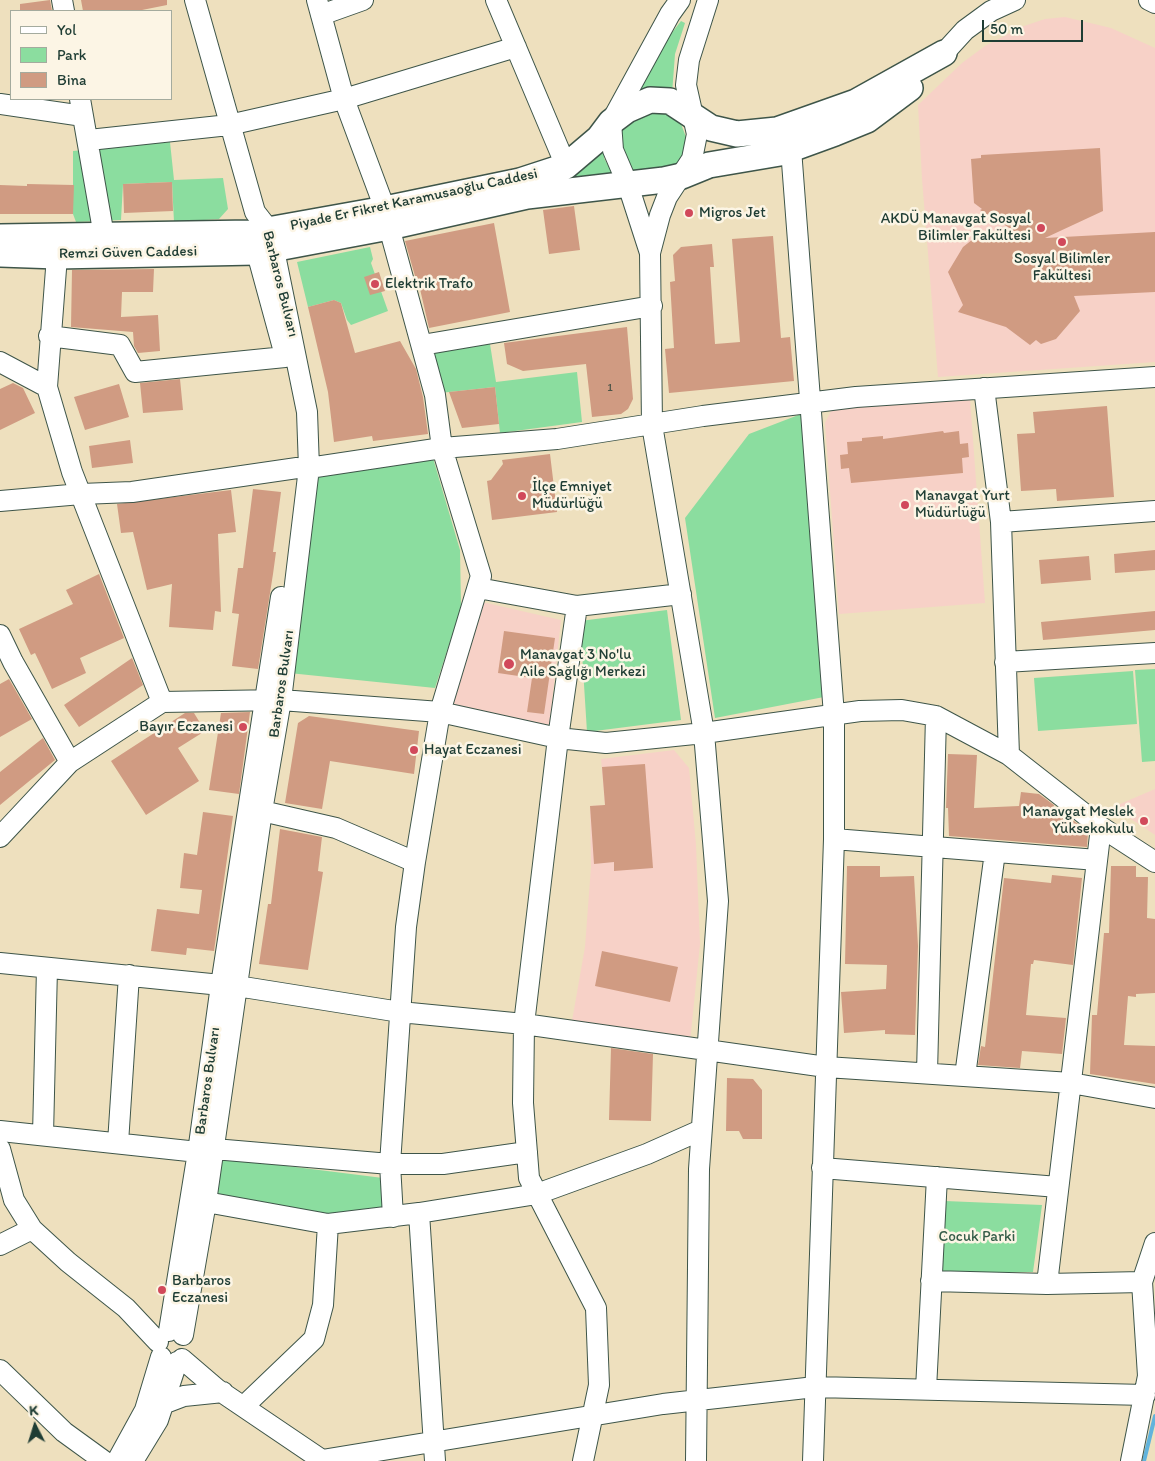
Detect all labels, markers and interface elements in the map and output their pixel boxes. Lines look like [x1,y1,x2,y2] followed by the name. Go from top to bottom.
[10,10,172,100] legend
[985,10,1086,42] scale bar
[990,20,1023,38] text: 50 m
[57,21,76,39] text: Yol
[57,46,87,64] text: Park
[57,71,86,89] text: Bina
[289,165,539,235] street label: Piyade Er Fikret Karamusaoğlu Caddesi
[699,204,766,222] place label: Migros Jet
[683,207,695,219] marker: Migros Jet
[881,210,1031,245] place label: AKDÜ Manavgat Sosyal Bilimler Fakültesi
[1035,222,1047,234] marker: AKDÜ Manavgat Sosyal Bilimler Fakültesi
[258,229,302,339] street label: Barbaros Bulvarı
[1056,236,1068,248] marker: Sosyal Bilimler Fakültesi
[59,243,197,263] street label: Remzi Güven Caddesi
[1014,250,1110,285] place label: Sosyal Bilimler Fakültesi
[385,275,473,293] place label: Elektrik Trafo
[369,278,381,290] marker: Elektrik Trafo
[607,381,613,395] house number: 1
[532,478,612,513] place label: İlçe Emniyet Müdürlüğü
[915,487,1010,522] place label: Manavgat Yurt Müdürlüğü
[516,490,528,502] marker: İlçe Emniyet Müdürlüğü
[899,499,911,511] marker: Manavgat Yurt Müdürlüğü
[266,629,298,739] street label: Barbaros Bulvarı
[520,646,646,681] place label: Manavgat 3 No'lu Aile Sağlığı Merkezi
[502,657,516,671] marker: Manavgat 3 No'lu Aile Sağlığı Merkezi
[139,718,233,736] place label: Bayır Eczanesi
[237,721,249,733] marker: Bayır Eczanesi
[424,741,522,759] place label: Hayat Eczanesi
[408,744,420,756] marker: Hayat Eczanesi
[1022,803,1134,838] place label: Manavgat Meslek Yüksekokulu
[1138,815,1150,827] marker: Manavgat Meslek Yüksekokulu
[192,1026,224,1136] street label: Barbaros Bulvarı
[939,1228,1015,1246] park label: Cocuk Parki
[172,1272,231,1307] place label: Barbaros Eczanesi
[156,1284,168,1296] marker: Barbaros Eczanesi
[10,1401,60,1451] north arrow
[28,1402,39,1419] text: K

